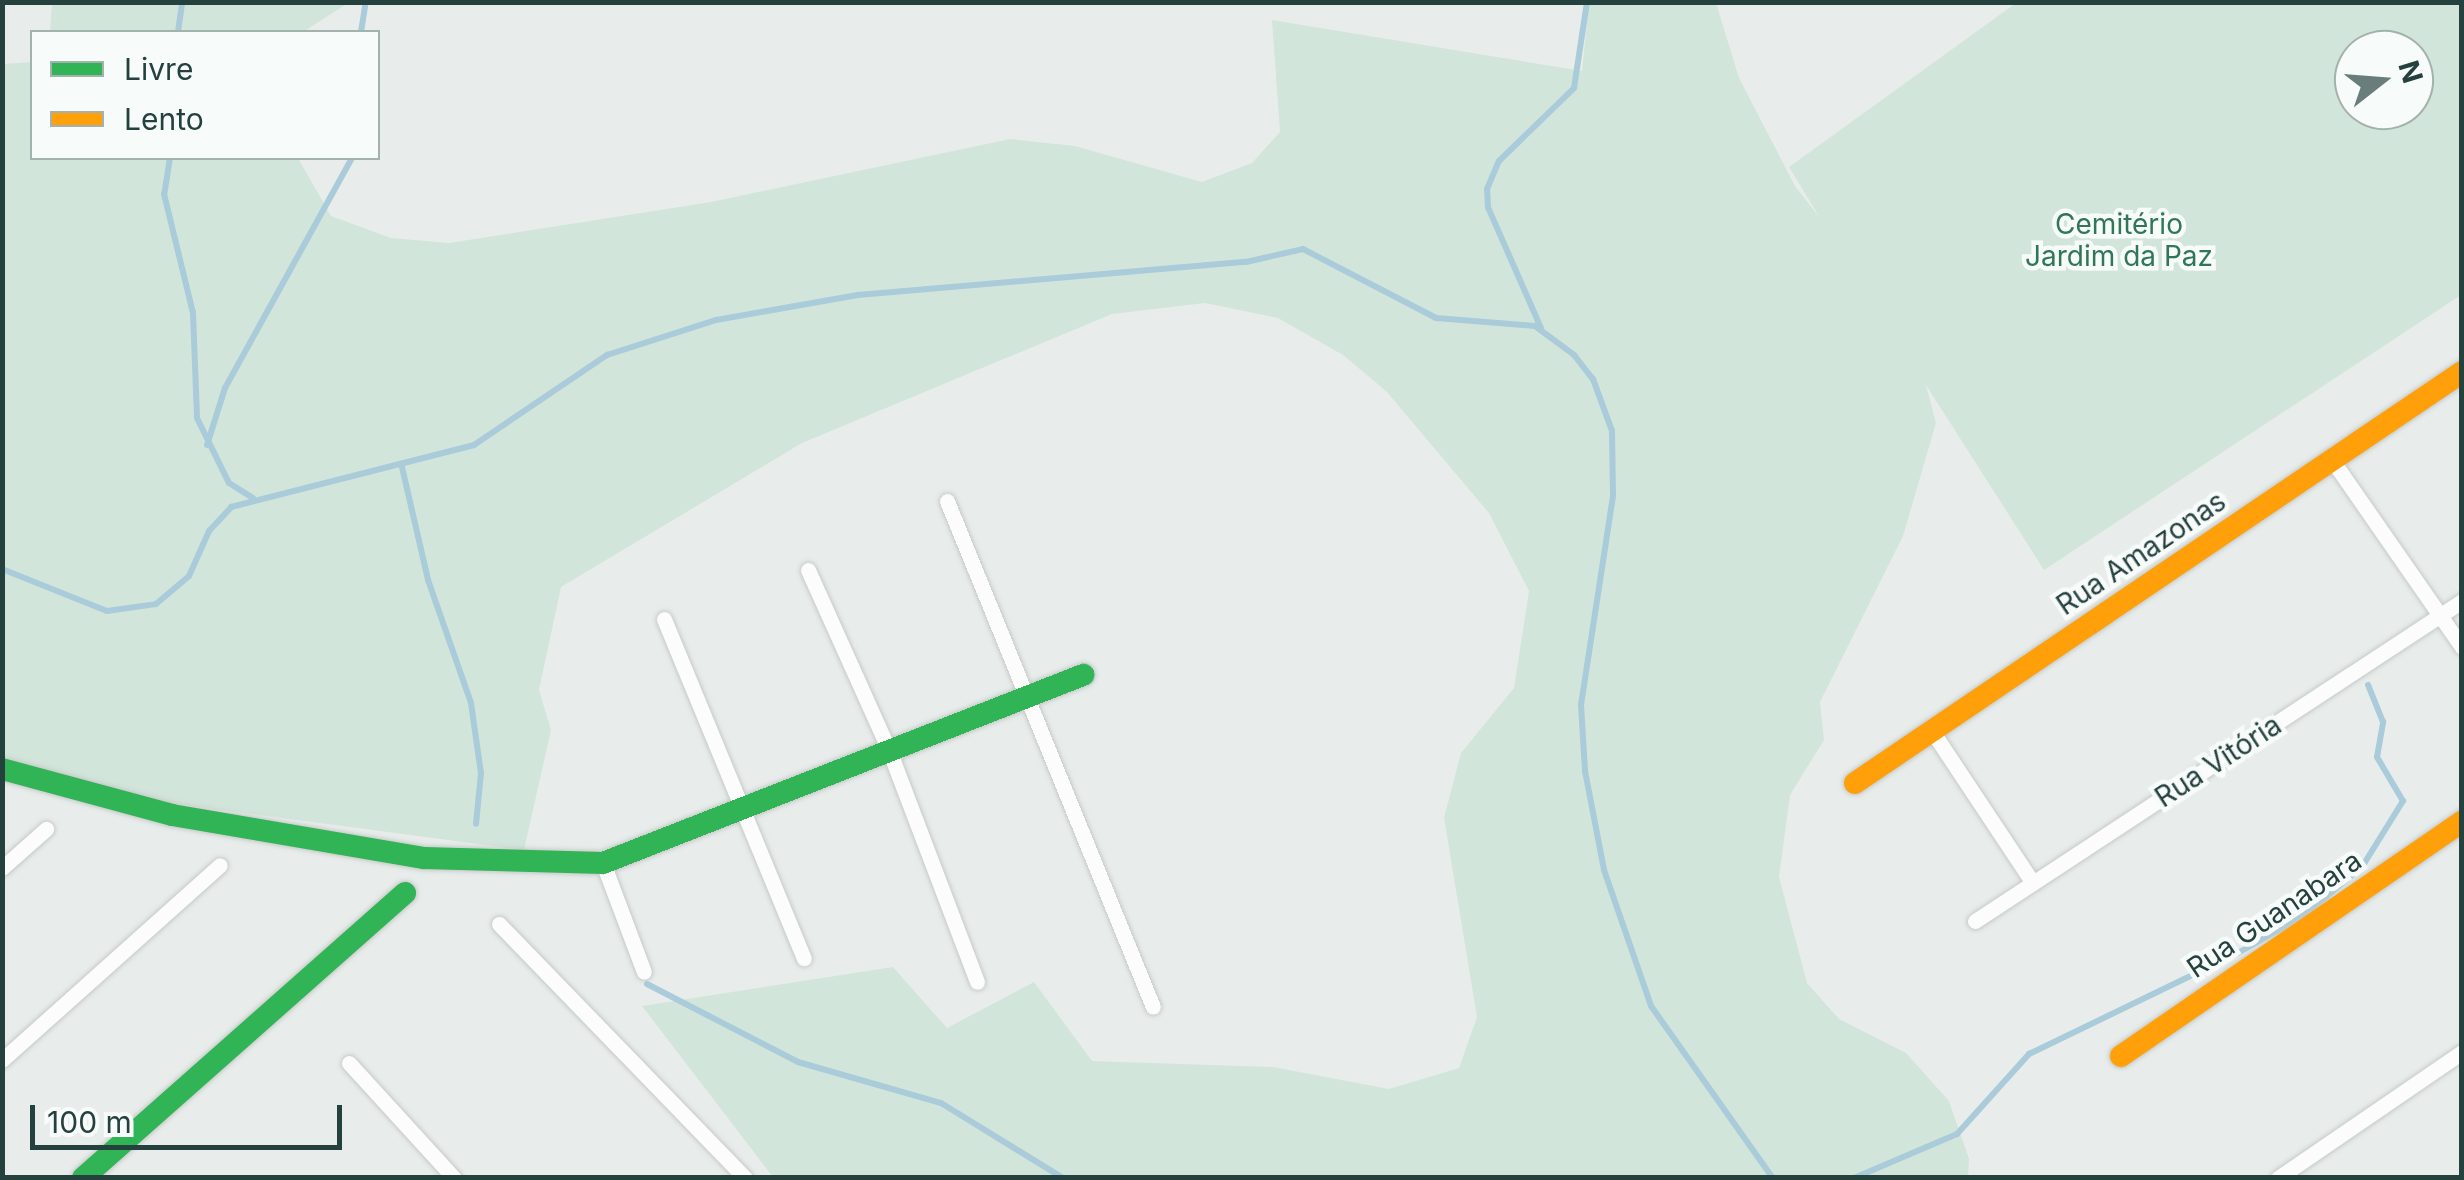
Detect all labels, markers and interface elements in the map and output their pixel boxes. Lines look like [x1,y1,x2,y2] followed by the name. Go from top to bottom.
[30,30,380,160] legend
[2334,30,2434,130] north arrow
[124,51,193,87] text: Livre
[2391,57,2430,87] text: N
[124,101,204,137] text: Lento
[2025,207,2213,273] park label: Cemitério Jardim da Paz
[2050,484,2232,622] street label: Rua Amazonas
[2149,708,2287,814] street label: Rua Vitória
[2180,843,2368,985] street label: Rua Guanabara
[35,1085,348,1147] scale bar
[47,1104,132,1140] text: 100 m

